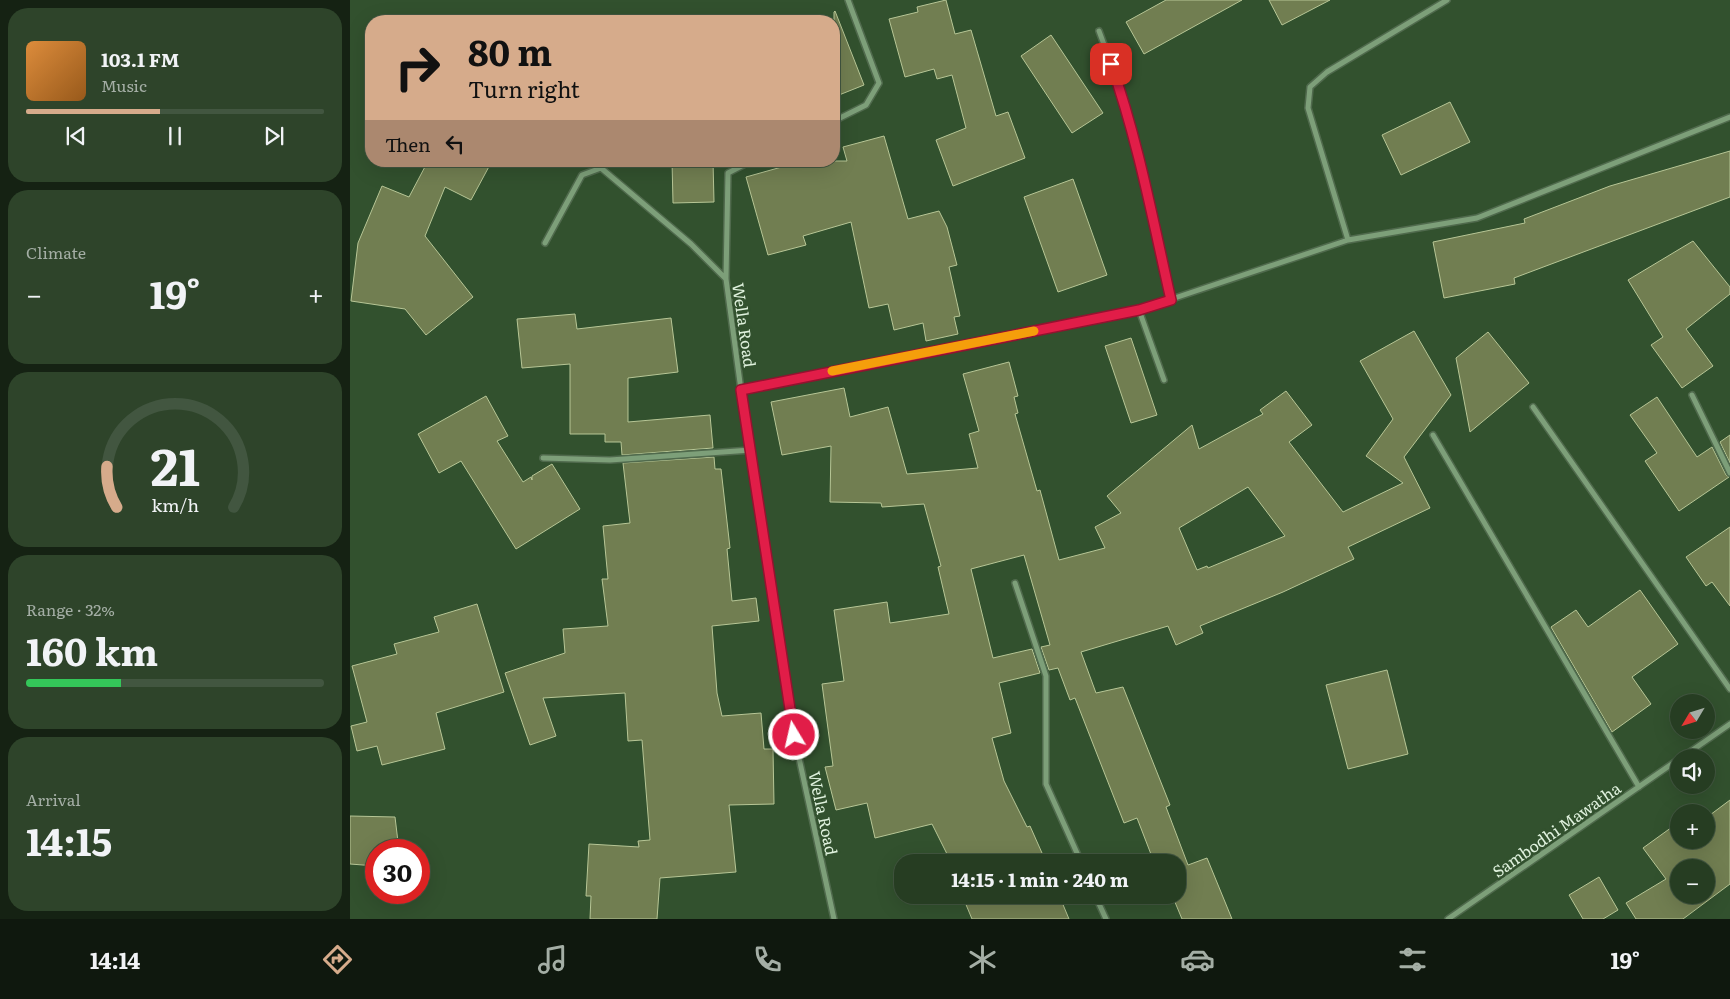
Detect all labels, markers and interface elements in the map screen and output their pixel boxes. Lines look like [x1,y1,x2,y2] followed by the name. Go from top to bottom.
[468,25,552,77] text: 80 m
[385,35,450,100] icon: right
[1090,43,1132,85] pin
[101,45,180,73] text: 103.1 FM
[1097,50,1125,78] icon: arrive
[468,72,580,105] text: Turn right
[101,73,147,97] text: Music
[62,122,90,150] icon: previous
[161,122,189,150] icon: pause
[260,122,288,150] icon: next
[385,130,431,158] text: Then
[441,130,469,158] icon: left
[26,240,86,264] text: Climate
[150,264,201,321] text: 19°
[26,272,42,314] text: −
[308,272,324,314] text: +
[727,281,763,369] street label: Wella Road
[150,424,200,502] text: 21
[151,491,199,518] text: km/h
[26,597,115,621] text: Range · 32%
[26,621,158,678] text: 160 km
[1670,694,1715,739] north arrow
[1670,694,1715,904] map controls
[767,708,819,760] position arrow
[1670,749,1715,794] button: sound
[803,769,845,857] street label: Wella Road
[1487,775,1625,882] street label: Sambodhi Mawatha
[26,787,81,811] text: Arrival
[1670,804,1715,849] button: +
[26,811,112,868] text: 14:15
[365,839,430,904] speed limit sign: 30
[1670,859,1715,904] button: −
[951,865,1129,893] text: 14:15 · 1 min · 240 m
[320,942,355,977] icon: directions
[535,942,570,977] icon: music
[750,942,785,977] icon: phone
[965,942,1000,977] icon: climate
[1180,942,1215,977] icon: car
[1395,942,1430,977] icon: filters
[90,943,140,976] text: 14:14
[1610,943,1640,976] text: 19°

